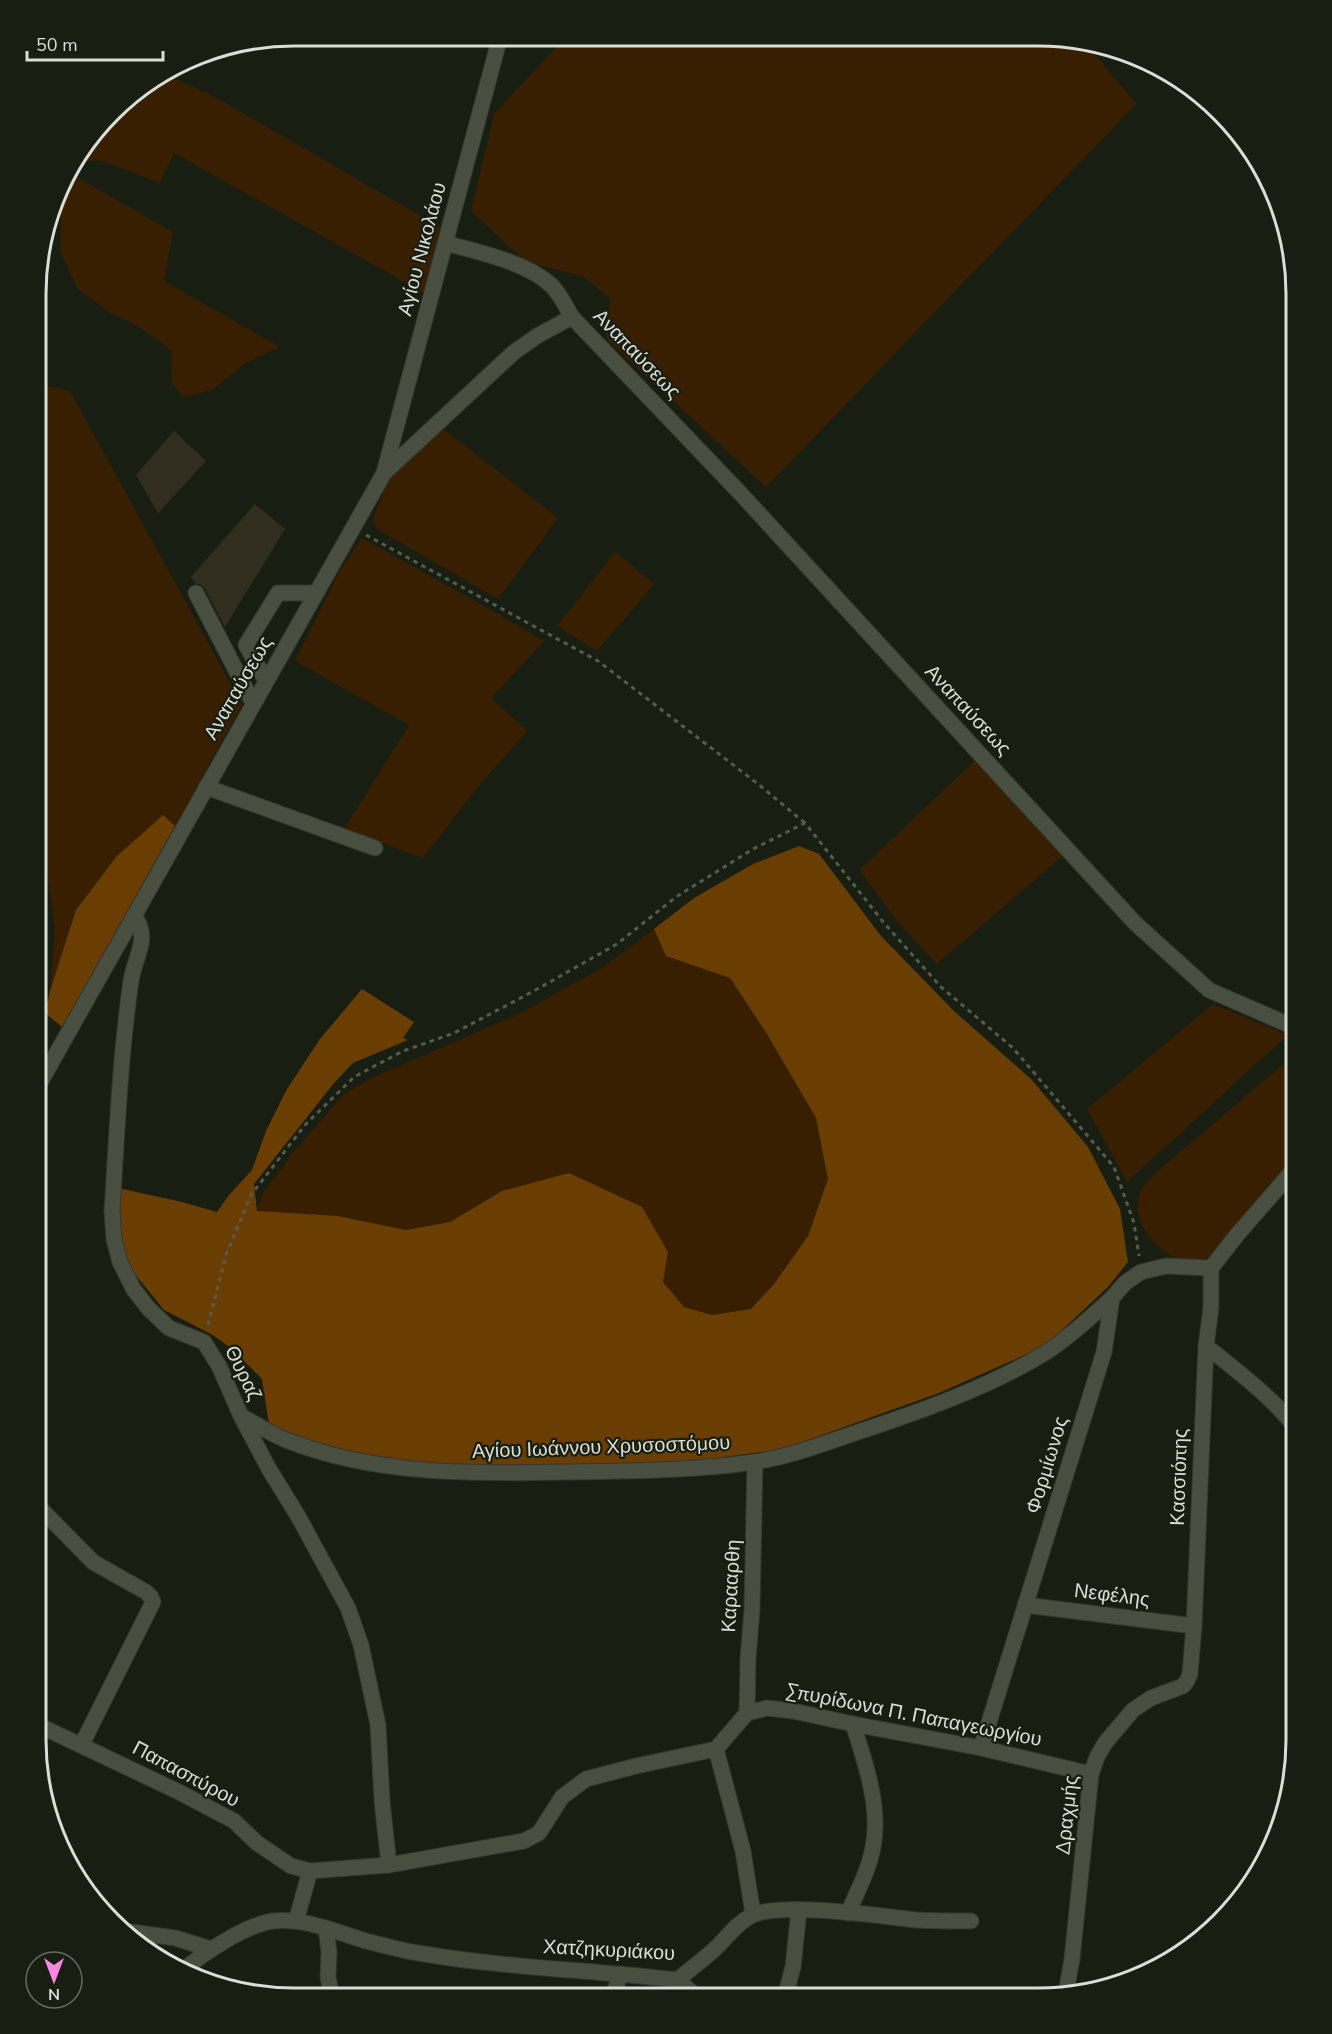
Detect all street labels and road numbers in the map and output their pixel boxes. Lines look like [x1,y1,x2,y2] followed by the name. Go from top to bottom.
[391,179,453,319] street label: Αγίου Νικολάου
[587,303,687,405] street label: Αναπαύσεως
[197,631,279,745] street label: Αναπαύσεως
[919,659,1017,762] street label: Αναπαύσεως
[218,1341,268,1405] street label: Θυραζ
[1019,1413,1075,1517] street label: Φορμίωνος
[1164,1427,1194,1526] street label: Κασσιόπης
[471,1429,731,1465] street label: Αγίου Ιωάννου Χρυσοστόμου
[715,1539,747,1633] street label: Καρααρθη
[1073,1577,1152,1613] street label: Νεφέλης
[784,1677,1044,1753] street label: Σπυρίδωνα Π. Παπαγεωργίου
[128,1734,244,1814] street label: Παπασπύρου
[1049,1773,1085,1856] street label: Δραχμής
[542,1933,676,1967] street label: Χατζηκυριάκου

